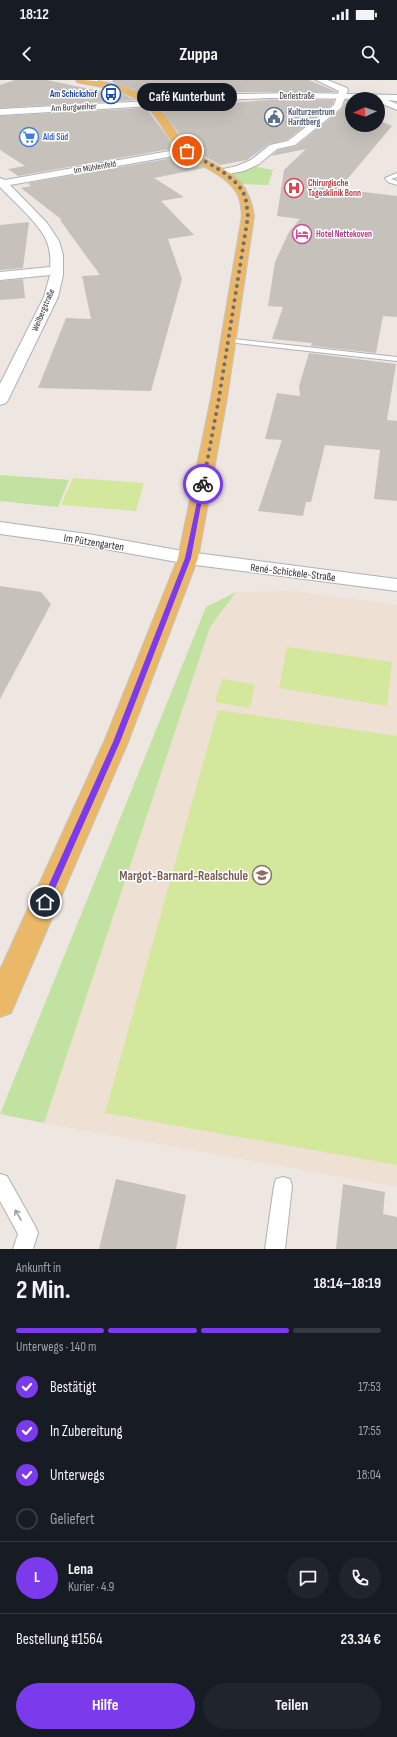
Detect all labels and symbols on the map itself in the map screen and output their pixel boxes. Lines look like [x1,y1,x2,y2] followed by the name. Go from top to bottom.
[100,83,122,105] bus stop icon: Am Schickshof
[137,83,237,111] callout: Café Kunterbunt
[49,89,97,100] place label: Am Schickshof
[279,91,315,102] street label: Derlestraße
[345,92,385,132] north arrow
[50,101,97,114] street label: Am Burgweiher
[263,106,285,128] public building icon: Kulturzentrum Hardtberg
[288,107,335,128] place label: Kulturzentrum Hardtberg
[18,126,40,148] supermarket icon: Aldi Süd
[42,132,68,143] place label: Aldi Süd
[170,134,204,168] pin
[73,158,117,177] street label: Im Mühlenfeld
[283,177,305,199] hospital icon: Chirurgische Tagesklinik Bonn
[308,178,361,199] place label: Chirurgische Tagesklinik Bonn
[291,223,313,245] hotel icon: Hotel Nettekoven
[316,229,372,240] place label: Hotel Nettekoven
[30,287,58,333] street label: Weilbergstraße
[183,464,223,504] courier
[63,531,125,554] street label: Im Pützengarten
[250,561,336,584] street label: René-Schickele-Straße
[251,864,273,886] school or university icon: Margot-Barnard-Realschule
[119,868,248,884] place label: Margot-Barnard-Realschule
[28,885,62,919] pin
[14,1209,22,1221] one-way arrow

